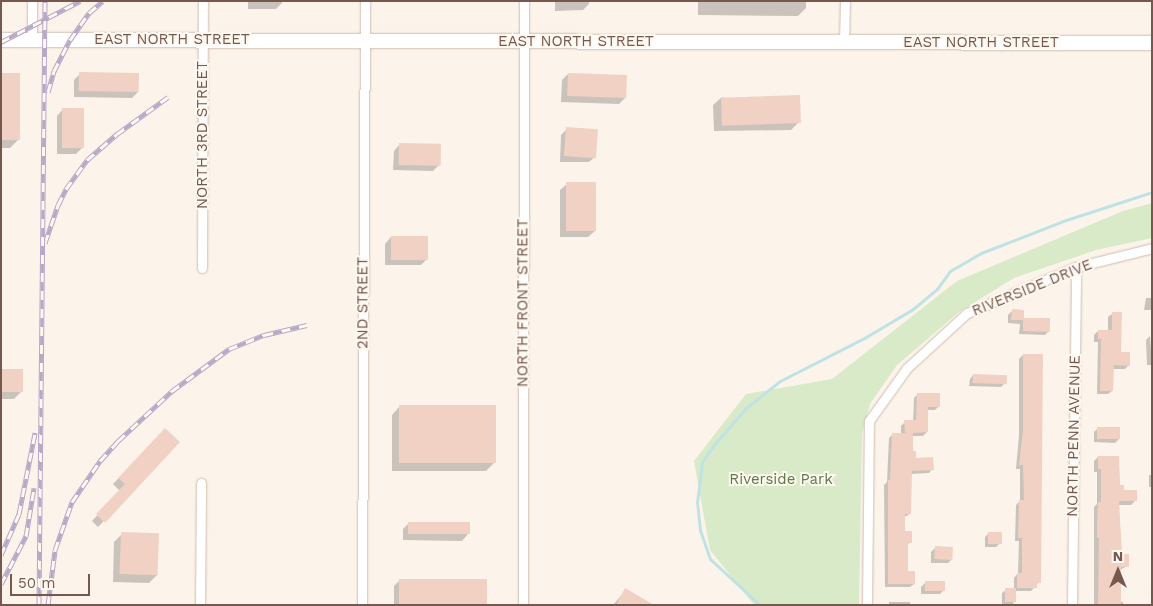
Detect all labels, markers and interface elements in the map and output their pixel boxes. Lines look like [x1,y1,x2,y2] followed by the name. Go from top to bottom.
[94,31,250,49] street label: EAST NORTH STREET
[498,33,654,51] street label: EAST NORTH STREET
[903,34,1059,52] street label: EAST NORTH STREET
[194,61,212,209] street label: NORTH 3RD STREET
[514,219,532,387] street label: NORTH FRONT STREET
[969,256,1095,320] street label: RIVERSIDE DRIVE
[354,257,372,349] street label: 2ND STREET
[1064,355,1084,517] street label: NORTH PENN AVENUE
[729,471,833,489] park label: Riverside Park
[1093,546,1143,596] north arrow
[1113,548,1123,564] text: N
[12,564,92,596] scale bar
[18,574,55,592] text: 50 m

